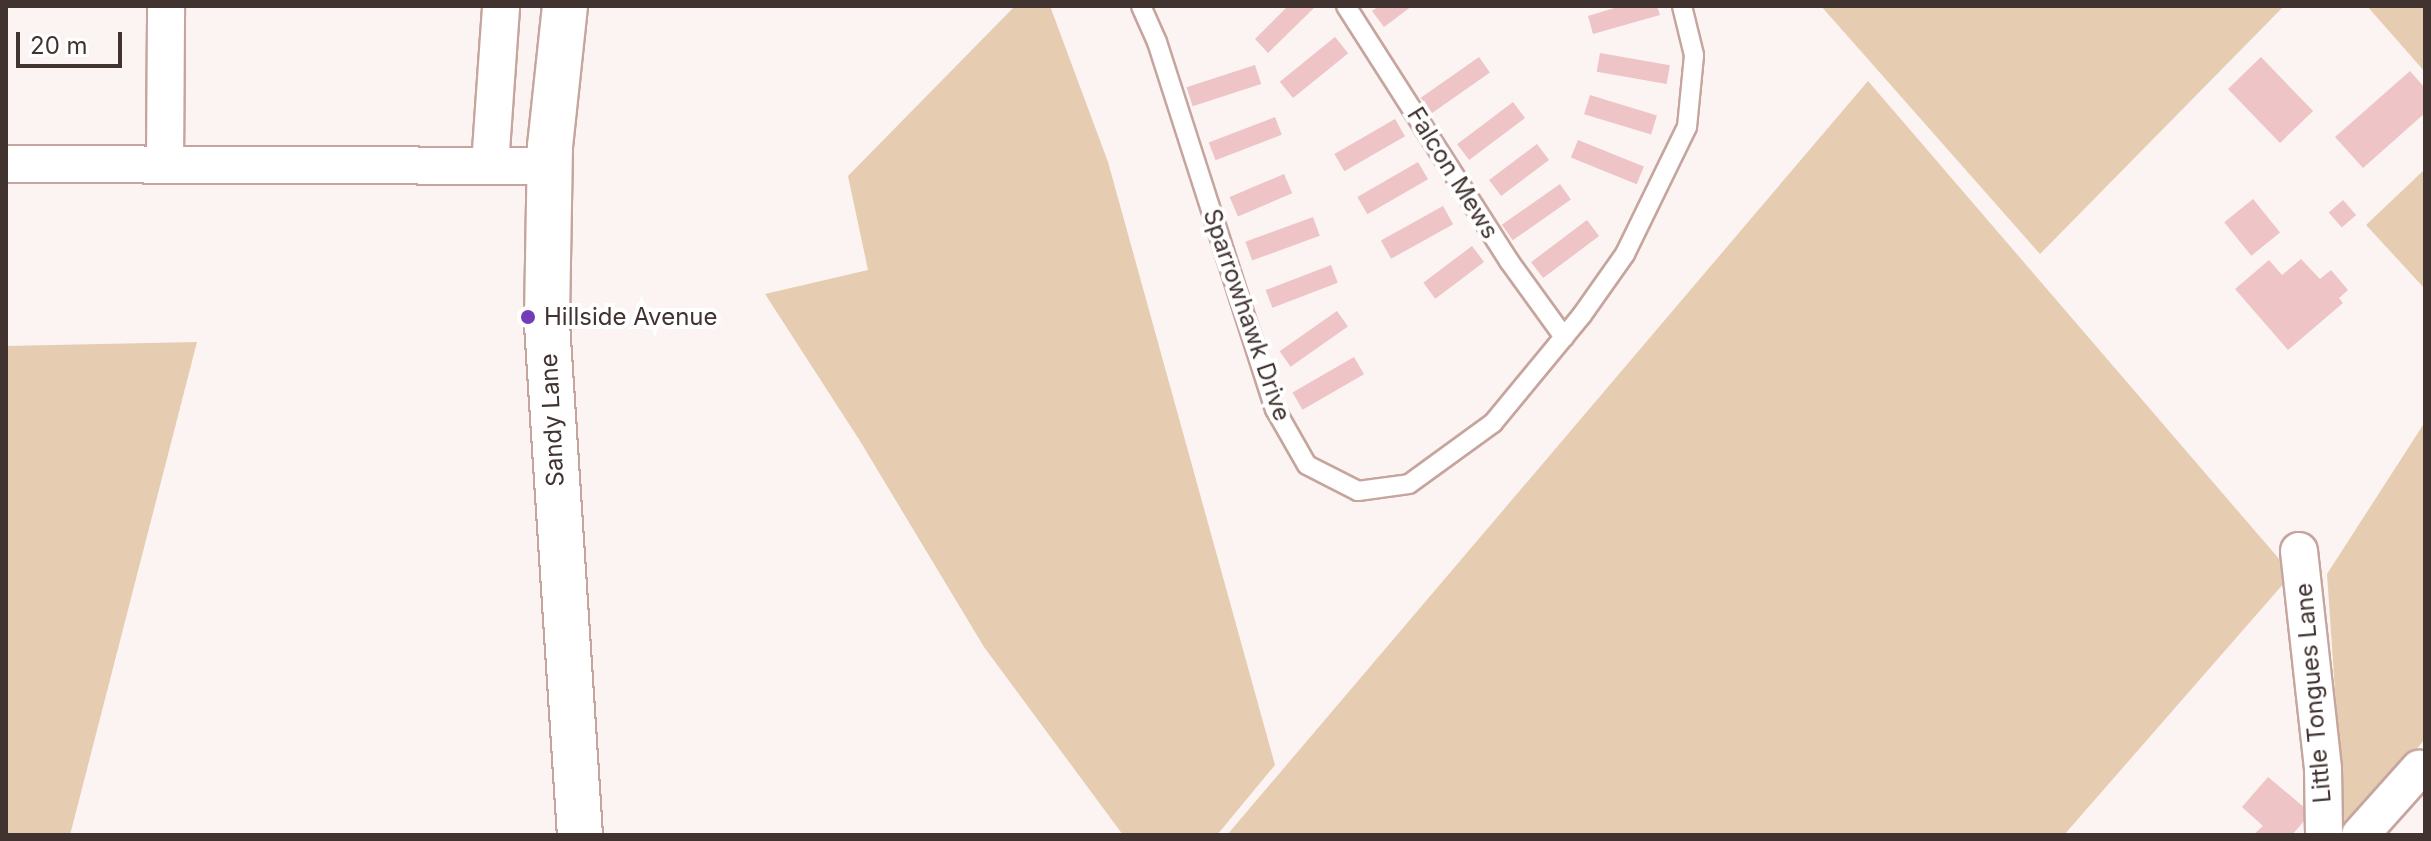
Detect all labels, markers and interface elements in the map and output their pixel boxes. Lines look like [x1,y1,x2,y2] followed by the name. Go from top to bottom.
[20,16,126,66] scale bar
[30,31,88,60] text: 20 m
[1401,102,1505,244] street label: Falcon Mews
[1197,205,1297,425] street label: Sparrowhawk Drive
[544,303,717,331] place label: Hillside Avenue
[519,308,537,326] marker: Hillside Avenue
[534,353,570,487] street label: Sandy Lane
[2289,582,2337,804] street label: Little Tongues Lane

